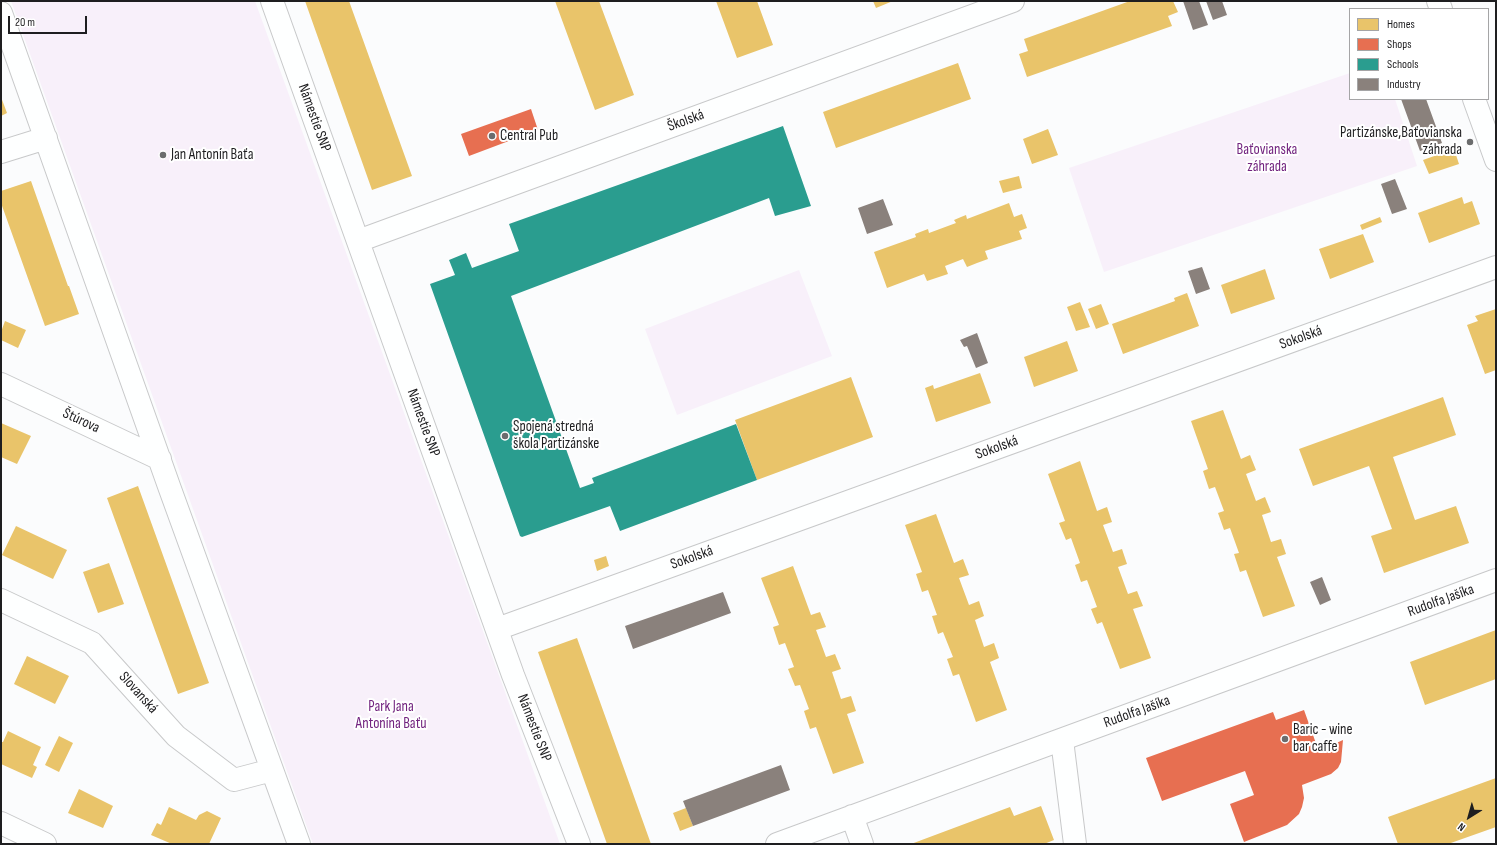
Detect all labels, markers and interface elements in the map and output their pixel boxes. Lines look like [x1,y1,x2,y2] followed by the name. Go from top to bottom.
[10,8,89,34] scale bar
[1349,8,1489,100] legend
[15,15,35,30] text: 20 m
[1387,17,1415,32] text: Homes
[1387,37,1412,52] text: Shops
[1387,57,1419,72] text: Schools
[1387,77,1421,92] text: Industry
[293,82,335,154] street label: Námestie SNP
[665,106,707,136] street label: Školská
[1340,124,1462,159] place label: Partizánske,Baťovianska záhrada
[500,127,558,145] place label: Central Pub
[487,131,497,141] marker: Central Pub
[1465,137,1475,147] marker: Partizánske,Baťovianska záhrada
[1237,141,1297,176] park label: Baťovianska záhrada
[171,146,253,164] place label: Jan Antonín Baťa
[158,150,168,160] marker: Jan Antonín Baťa
[1277,322,1325,354] street label: Sokolská
[402,387,444,459] street label: Námestie SNP
[60,405,102,437] street label: Štúrova
[513,418,599,453] place label: Spojená stredná škola Partizánske
[500,431,510,441] marker: Spojená stredná škola Partizánske
[973,432,1021,464] street label: Sokolská
[668,542,716,574] street label: Sokolská
[1405,581,1477,621] street label: Rudolfa Jašíka
[115,668,161,718] street label: Slovanská
[513,692,555,764] street label: Námestie SNP
[1101,692,1173,732] street label: Rudolfa Jašíka
[355,698,427,733] park label: Park Jana Antonína Baťu
[1293,721,1353,756] place label: Baric - wine bar caffe
[1280,734,1290,744] marker: Baric - wine bar caffe
[1449,797,1489,837] north arrow
[1455,820,1468,834] text: N

